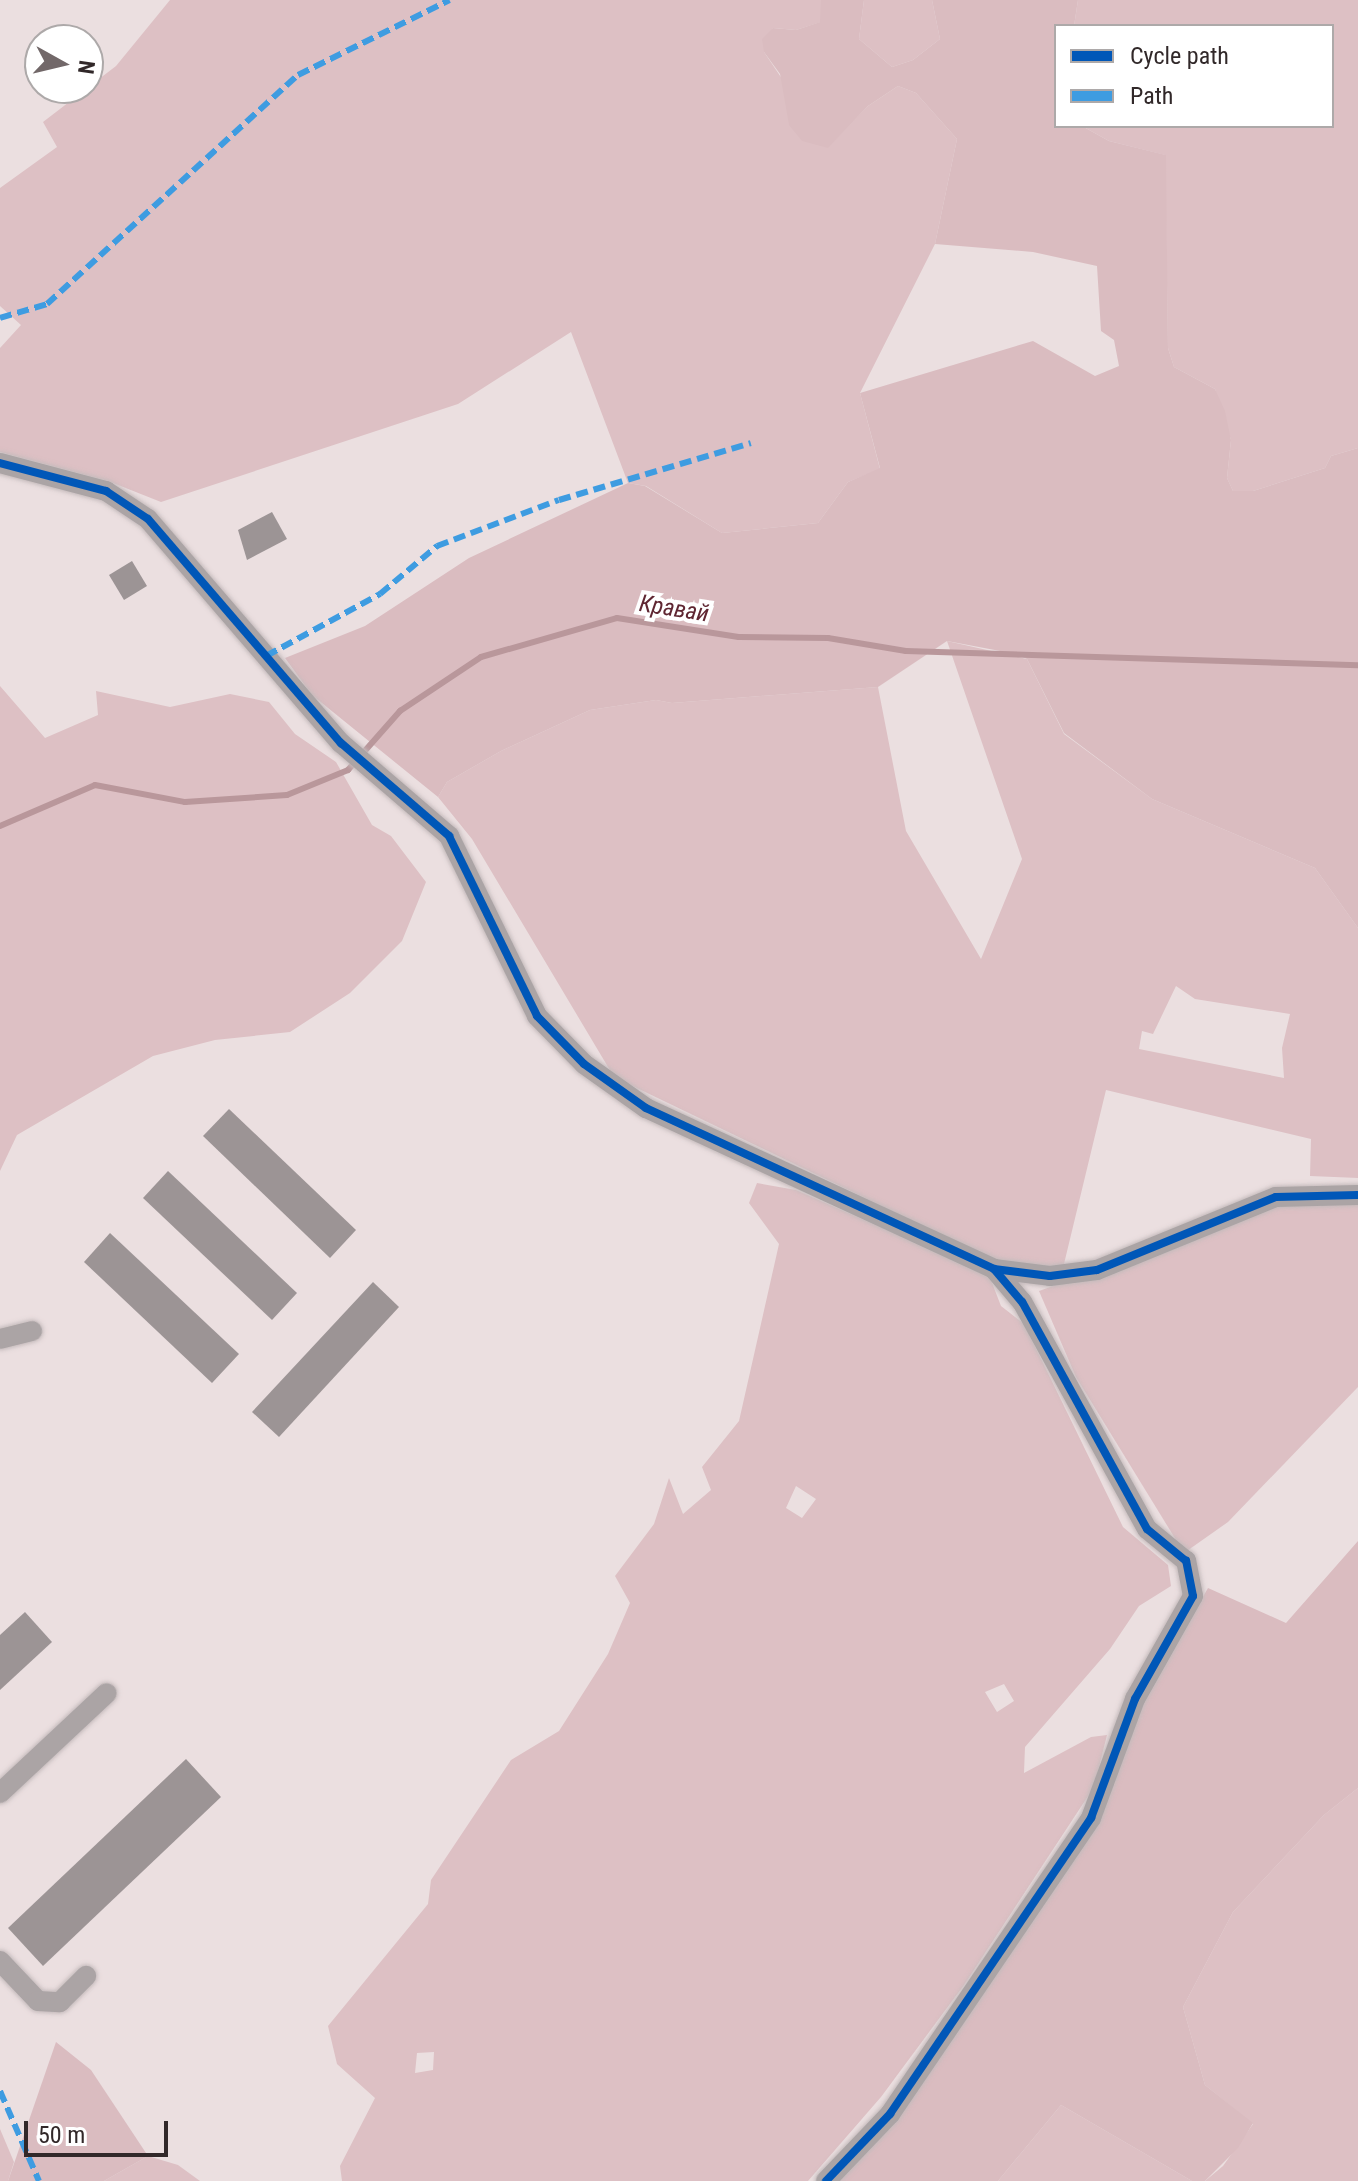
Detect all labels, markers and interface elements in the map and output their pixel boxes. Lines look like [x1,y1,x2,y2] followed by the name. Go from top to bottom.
[24,24,104,104] north arrow
[1054,24,1334,128] legend
[1130,42,1229,70] text: Cycle path
[73,59,100,76] text: N
[1130,82,1173,110] text: Path
[637,589,711,629] water label: Кравай
[28,2105,172,2155] scale bar
[38,2121,85,2149] text: 50 m

